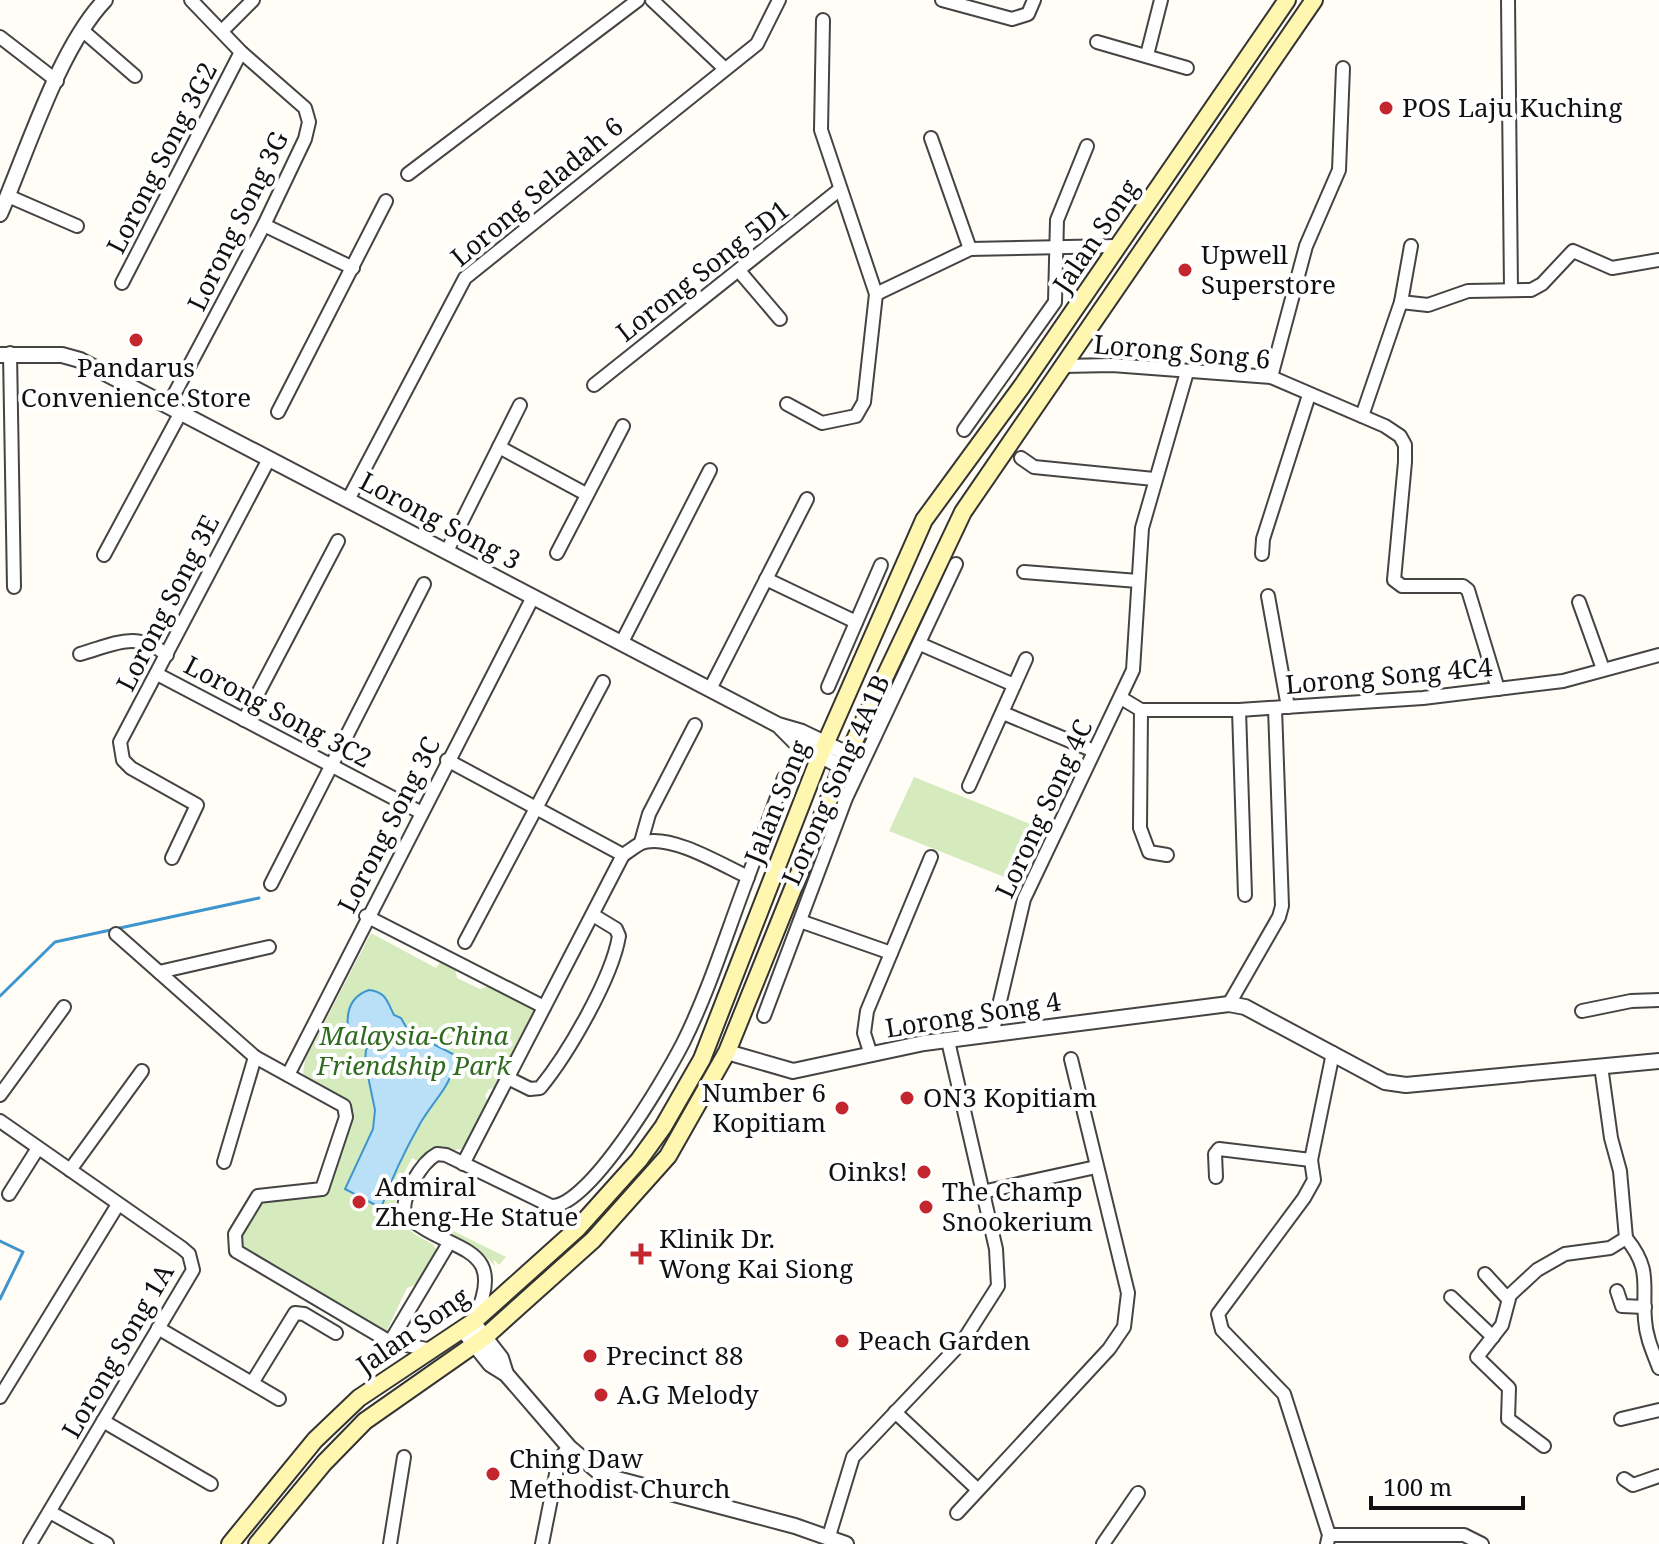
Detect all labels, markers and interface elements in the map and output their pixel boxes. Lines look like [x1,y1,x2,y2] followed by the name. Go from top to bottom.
[97,56,225,259] street label: Lorong Song 3G2
[1402,89,1622,125] place label: POS Laju Kuching
[1377,99,1395,117] marker: POS Laju Kuching
[442,108,630,274] street label: Lorong Seladah 6
[178,124,296,316] street label: Lorong Song 3G
[1043,171,1146,300] street label: Jalan Song
[608,191,796,349] street label: Lorong Song 5D1
[1201,236,1336,302] place label: Upwell Superstore
[1176,261,1194,279] marker: Upwell Superstore
[1092,325,1272,377] street label: Lorong Song 6
[127,331,145,349] marker: Pandarus Convenience Store
[21,349,251,415] place label: Pandarus Convenience Store
[354,463,527,578] street label: Lorong Song 3
[107,508,227,697] street label: Lorong Song 3E
[178,646,379,776] street label: Lorong Song 3C2
[1284,648,1494,702] street label: Lorong Song 4C4
[772,669,898,891] street label: Lorong Song 4A1B
[986,713,1100,904] street label: Lorong Song 4C
[328,730,448,919] street label: Lorong Song 3C
[735,735,817,870] street label: Jalan Song
[883,982,1064,1046] street label: Lorong Song 4
[316,1017,512,1083] park label: Malaysia-China Friendship Park
[702,1074,826,1140] place label: Number 6 Kopitiam
[923,1079,1097,1115] place label: ON3 Kopitiam
[898,1089,916,1107] marker: ON3 Kopitiam
[833,1099,851,1117] marker: Number 6 Kopitiam
[828,1153,908,1189] place label: Oinks!
[915,1163,933,1181] marker: Oinks!
[375,1168,578,1234] place label: Admiral Zheng-He Statue
[942,1173,1093,1239] place label: The Champ Snookerium
[350,1193,368,1211] marker: Admiral Zheng-He Statue
[917,1198,935,1216] marker: The Champ Snookerium
[659,1220,853,1286] place label: Klinik Dr. Wong Kai Siong
[630,1243,652,1265] marker: Klinik Dr. Wong Kai Siong
[53,1256,182,1444] street label: Lorong Song 1A
[348,1278,476,1383] street label: Jalan Song
[858,1322,1031,1358] place label: Peach Garden
[833,1332,851,1350] marker: Peach Garden
[606,1337,744,1373] place label: Precinct 88
[581,1347,599,1365] marker: Precinct 88
[617,1376,759,1412] place label: A.G Melody
[592,1386,610,1404] marker: A.G Melody
[509,1440,730,1506] place label: Ching Daw Methodist Church
[1371,1460,1523,1510] scale bar
[484,1465,502,1483] marker: Ching Daw Methodist Church
[1383,1470,1452,1503] text: 100 m

